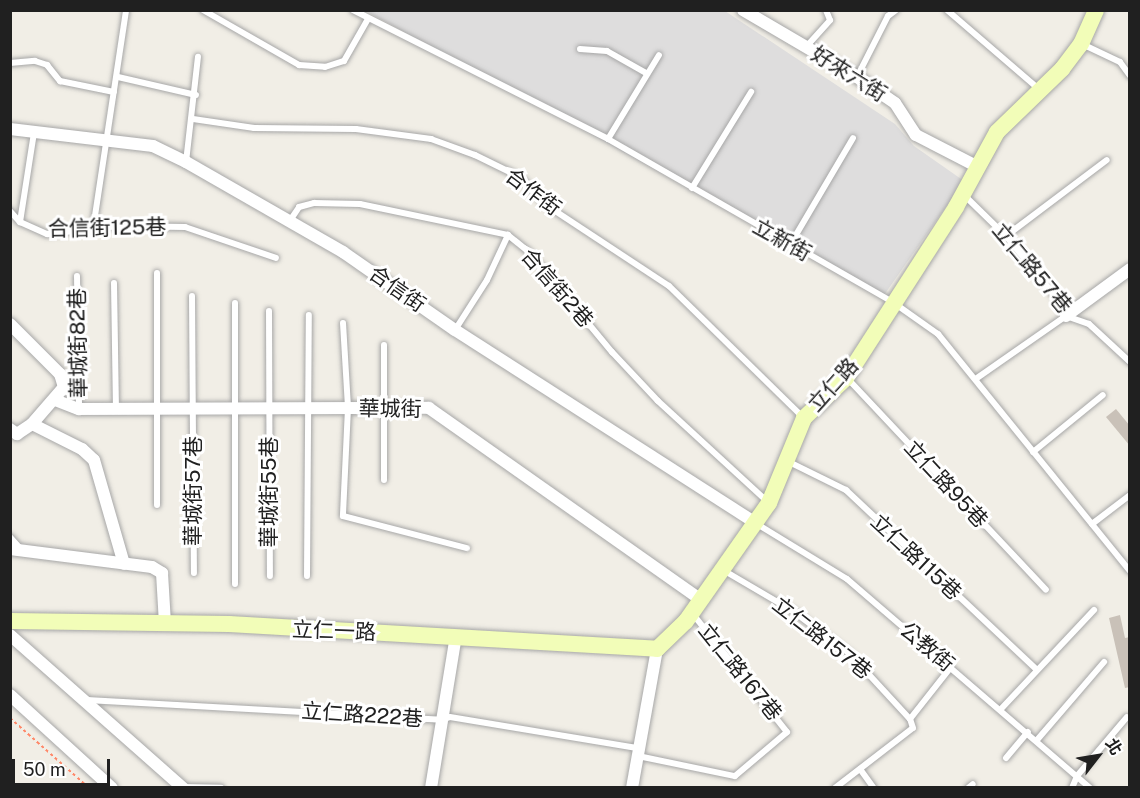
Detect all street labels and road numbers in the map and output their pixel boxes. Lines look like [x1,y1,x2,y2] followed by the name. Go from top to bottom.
[807,41,891,107] street label: 好來六街
[500,163,566,221] street label: 合作街
[48,214,166,242] street label: 合信街125巷
[748,214,816,266] street label: 立新街
[987,218,1077,318] street label: 立仁路57巷
[516,243,598,333] street label: 合信街2巷
[364,261,430,317] street label: 合信街
[64,288,92,398] street label: 華城街82巷
[803,353,863,417] street label: 立仁路
[358,396,422,422] street label: 華城街
[899,435,993,533] street label: 立仁路95巷
[180,436,206,546] street label: 華城街57巷
[256,437,282,547] street label: 華城街55巷
[866,509,966,605] street label: 立仁路115巷
[768,592,876,684] street label: 立仁路157巷
[292,617,376,645] street label: 立仁一路
[895,617,959,677] street label: 公教街
[693,618,787,726] street label: 立仁路167巷
[300,698,424,732] street label: 立仁路222巷

